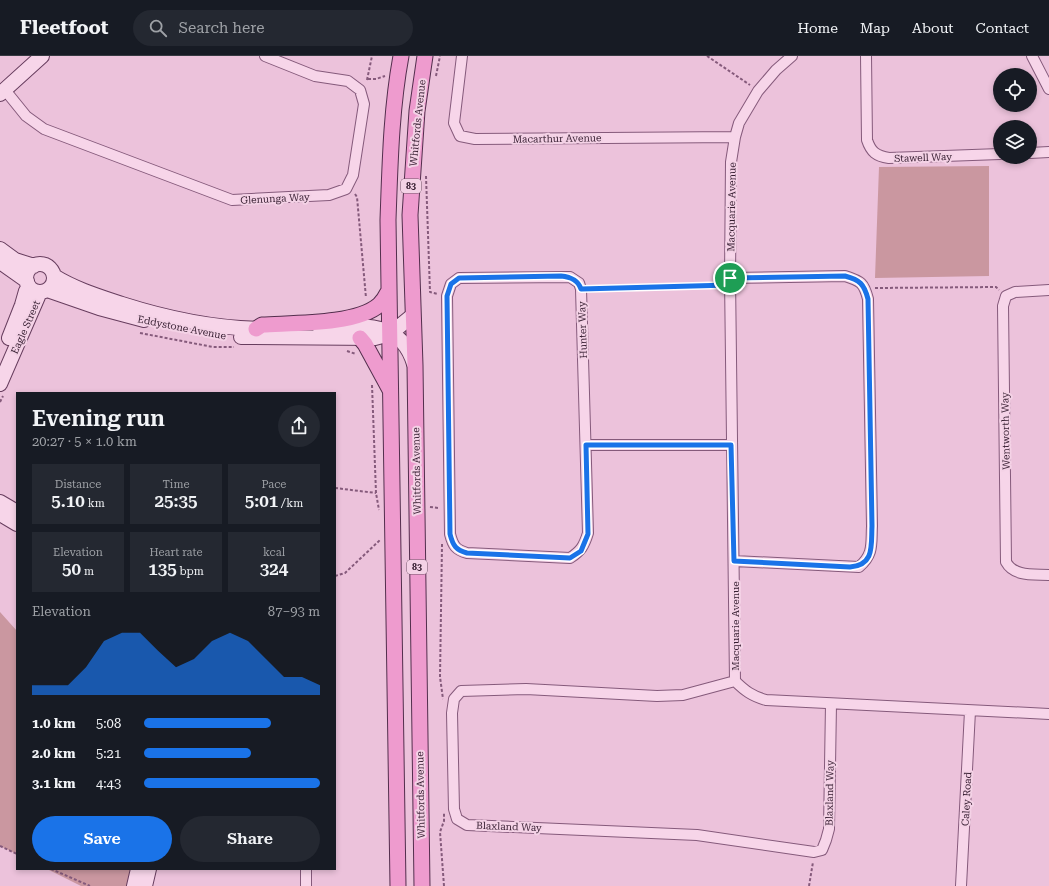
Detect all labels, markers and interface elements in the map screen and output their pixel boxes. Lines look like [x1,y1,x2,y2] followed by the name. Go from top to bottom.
[133,10,413,46] search box
[20,16,109,39] text: Fleetfoot
[147,17,169,39] icon: search
[179,19,264,37] text: Search here
[797,20,838,36] text: Home
[860,20,890,36] text: Map
[912,20,954,36] text: About
[976,20,1029,36] text: Contact
[993,68,1037,164] map controls
[993,68,1037,112] button: locate
[407,79,428,167] street label: Whitfords Avenue
[993,120,1037,164] button: layers
[512,132,602,145] street label: Macarthur Avenue
[894,151,952,164] street label: Stawell Way
[725,162,738,252] street label: Macquarie Avenue
[401,179,421,193] road number: 83
[240,191,310,206] street label: Glenunga Way
[713,261,747,295] pin
[719,267,741,289] icon: arrive
[9,299,42,356] street label: Eagle Street
[576,301,589,359] street label: Hunter Way
[137,314,228,342] street label: Eddystone Avenue
[999,392,1012,470] street label: Wentworth Way
[278,405,320,447] button: share
[32,406,165,431] text: Evening run
[410,427,423,515] street label: Whitfords Avenue
[32,434,137,449] text: 20:27 · 5 × 1.0 km
[55,478,101,491] text: Distance
[163,478,189,491] text: Time
[262,478,286,491] text: Pace
[51,491,85,511] text: 5.10
[154,491,198,511] text: 25:35
[245,491,278,511] text: 5:01
[85,497,105,510] text: km
[278,497,303,510] text: /km
[53,546,103,559] text: Elevation
[150,546,202,559] text: Heart rate
[263,546,285,559] text: kcal
[62,559,81,579] text: 50
[148,559,177,579] text: 135
[260,559,288,579] text: 324
[407,560,427,574] road number: 83
[81,565,94,578] text: m
[177,565,204,578] text: bpm
[730,581,741,671] street label: Macquarie Avenue
[32,604,91,619] text: Elevation
[268,604,320,619] text: 87–93 m
[32,716,75,731] text: 1.0 km
[96,716,121,731] text: 5:08
[32,746,75,761] text: 2.0 km
[96,746,121,761] text: 5:21
[414,751,427,839] street label: Whitfords Avenue
[823,760,836,826] street label: Blaxland Way
[960,771,973,826] street label: Caley Road
[32,776,75,791] text: 3.1 km
[96,776,121,791] text: 4:43
[32,816,172,862] button: Save
[180,816,320,862] button: Share
[476,820,542,833] street label: Blaxland Way

